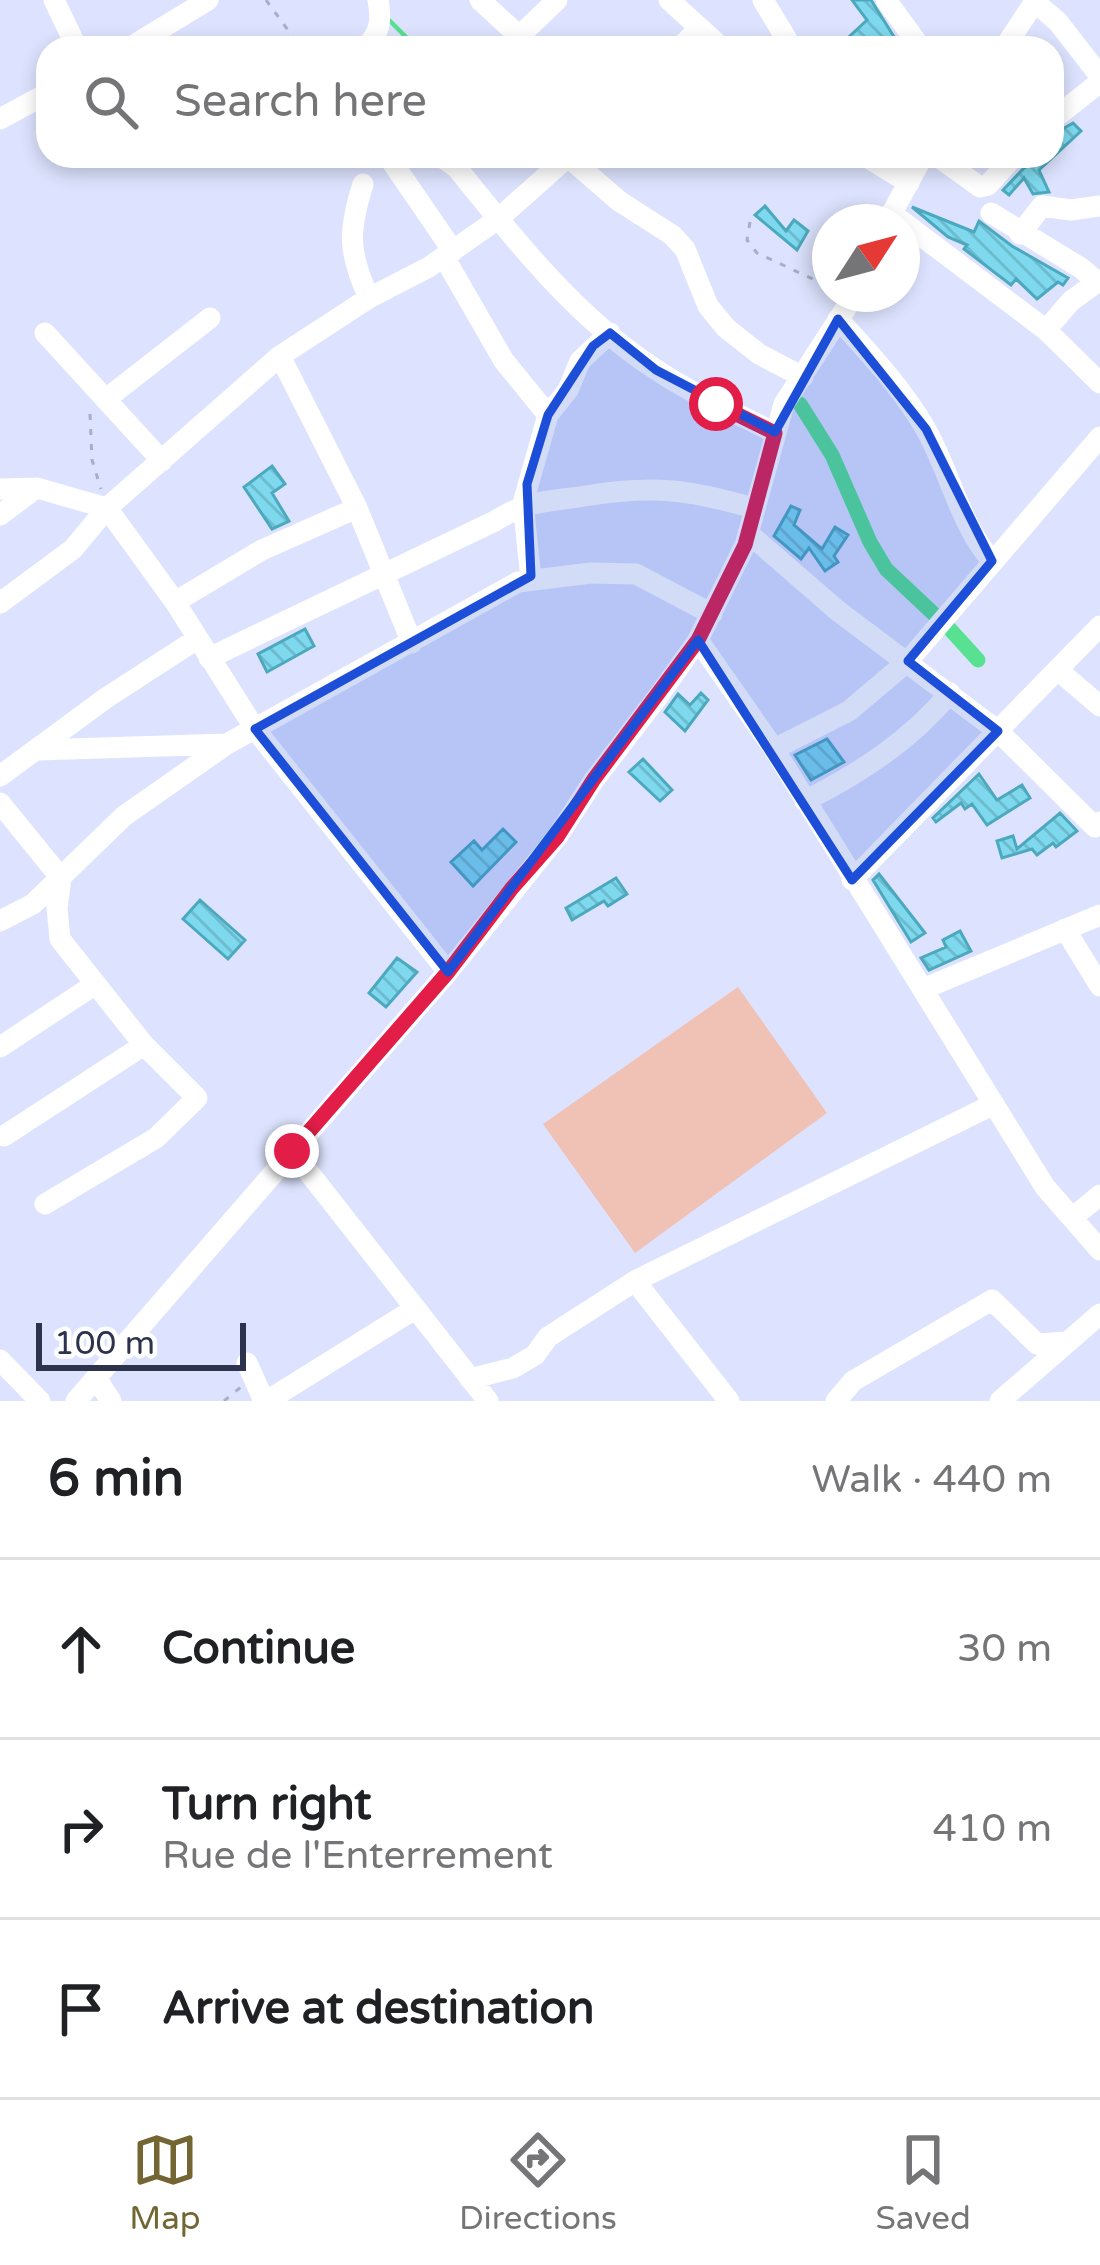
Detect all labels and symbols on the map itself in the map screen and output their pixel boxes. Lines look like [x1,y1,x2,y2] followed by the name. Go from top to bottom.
[812,204,920,312] north arrow
[689,377,743,431] route start
[265,1124,319,1178] route end
[36,1317,246,1370] scale bar

